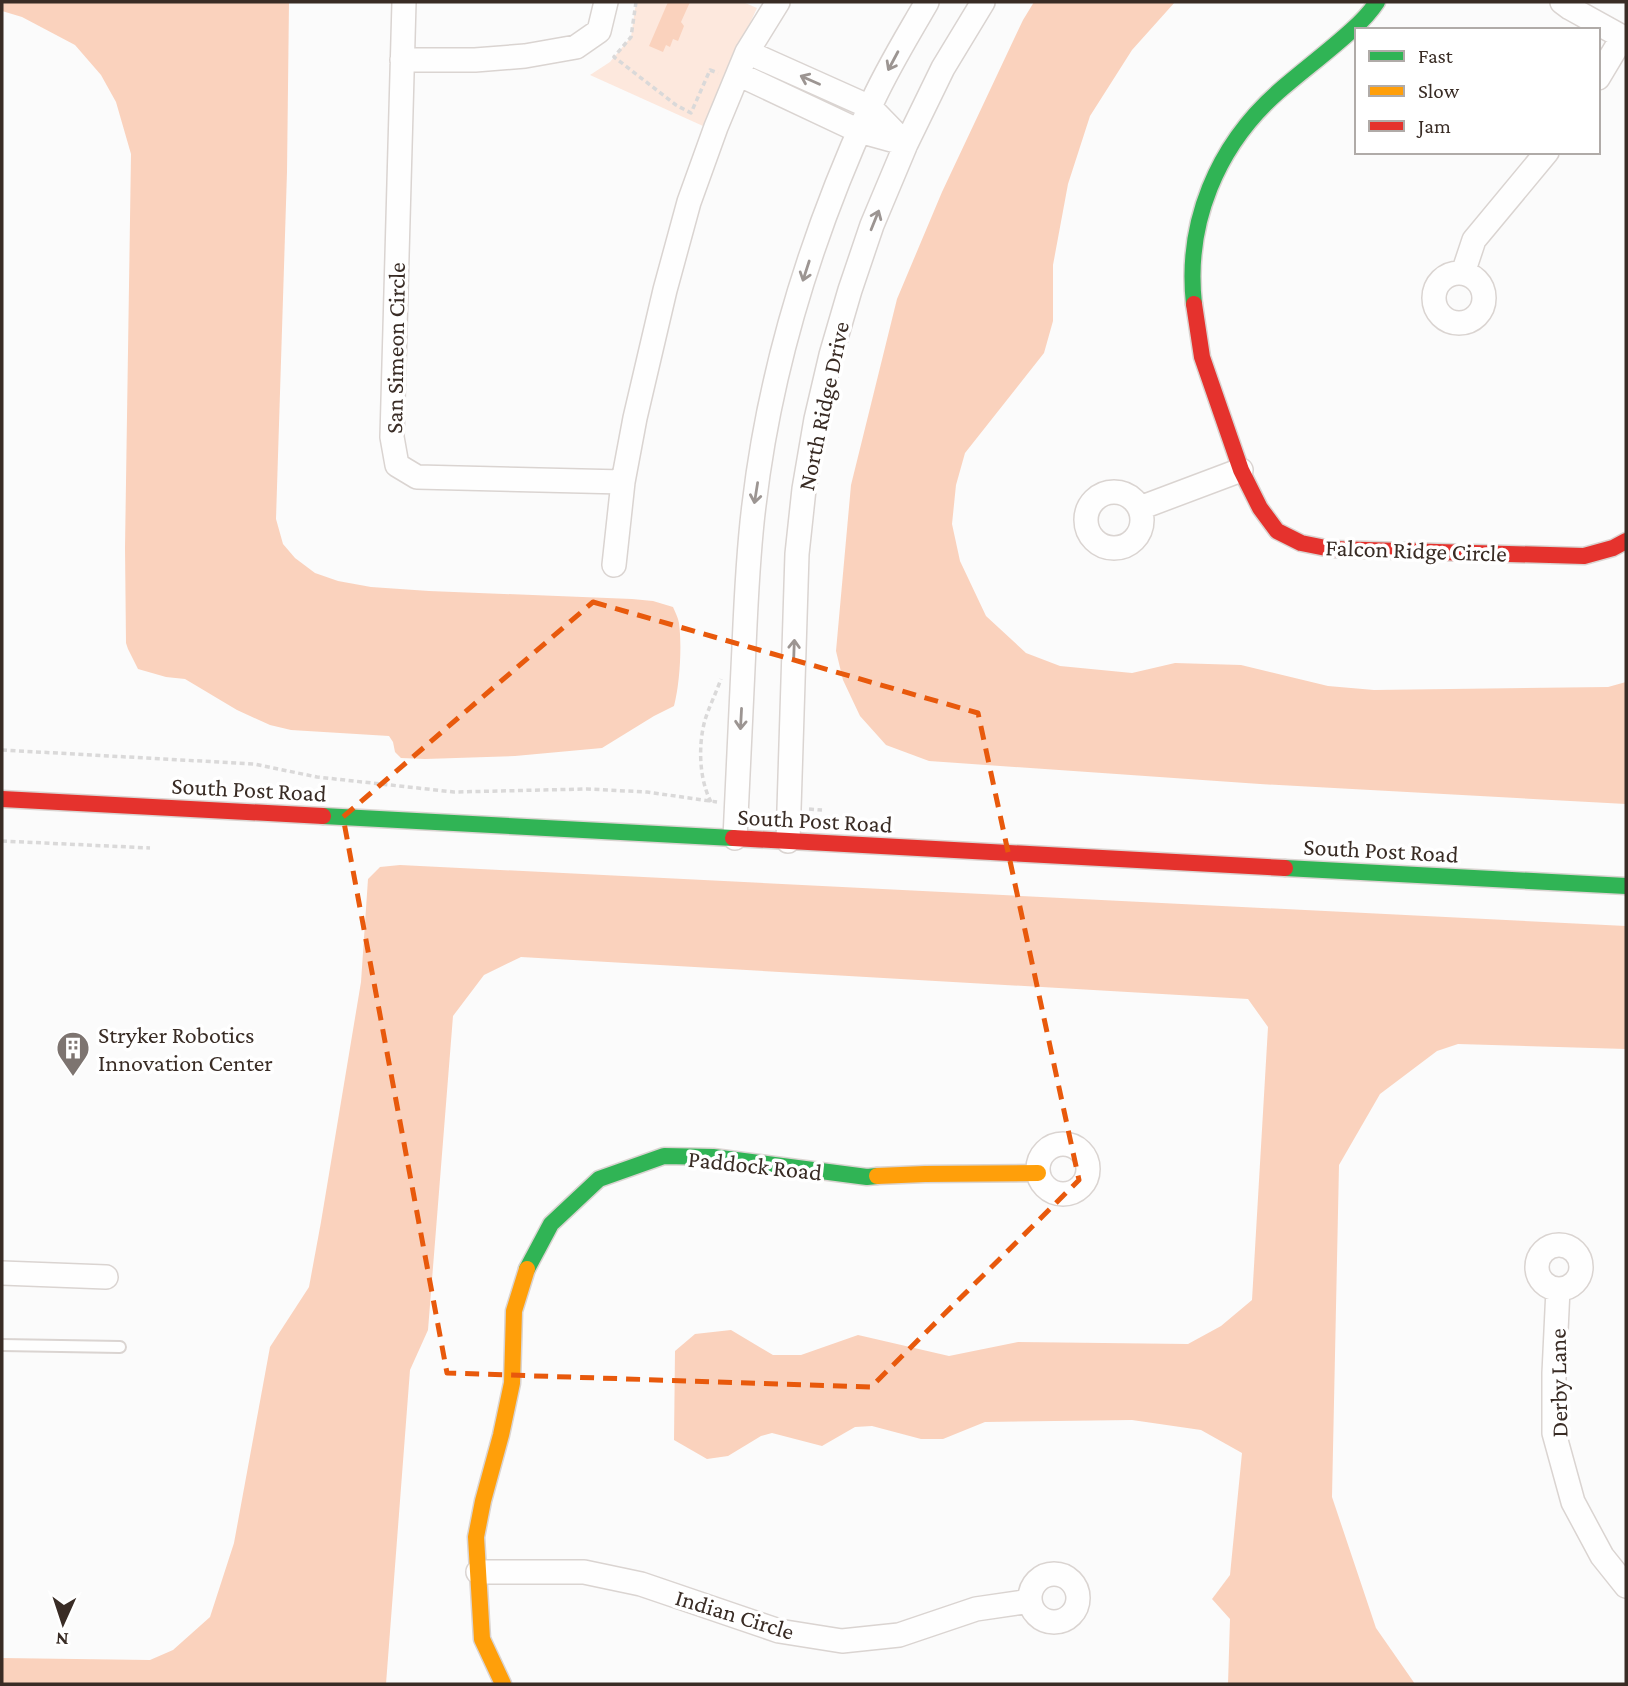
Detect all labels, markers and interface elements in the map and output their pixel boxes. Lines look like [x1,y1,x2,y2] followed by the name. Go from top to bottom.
[1355,28,1600,154] legend
[1418,44,1454,68] text: Fast
[886,50,900,71] one-way arrow
[800,73,822,86] one-way arrow
[1418,79,1460,103] text: Slow
[1416,114,1451,138] text: Jam
[869,210,882,232] one-way arrow
[799,260,812,282] one-way arrow
[380,262,410,434] street label: San Simeon Circle
[792,319,854,493] street label: North Ridge Drive
[749,481,762,503] one-way arrow
[1325,533,1507,567] street label: Falcon Ridge Circle
[787,639,801,662] one-way arrow
[734,708,747,731] one-way arrow
[171,771,328,807] street label: South Post Road
[737,802,894,838] street label: South Post Road
[1303,832,1460,868] street label: South Post Road
[98,1021,273,1076] place label: Stryker Robotics Innovation Center
[54,1029,92,1078] building icon: Stryker Robotics Innovation Center
[687,1145,824,1185] street label: Paddock Road
[1544,1328,1572,1438] street label: Derby Lane
[672,1583,798,1645] street label: Indian Circle
[28,1588,98,1658] north arrow
[55,1629,69,1650] text: N

